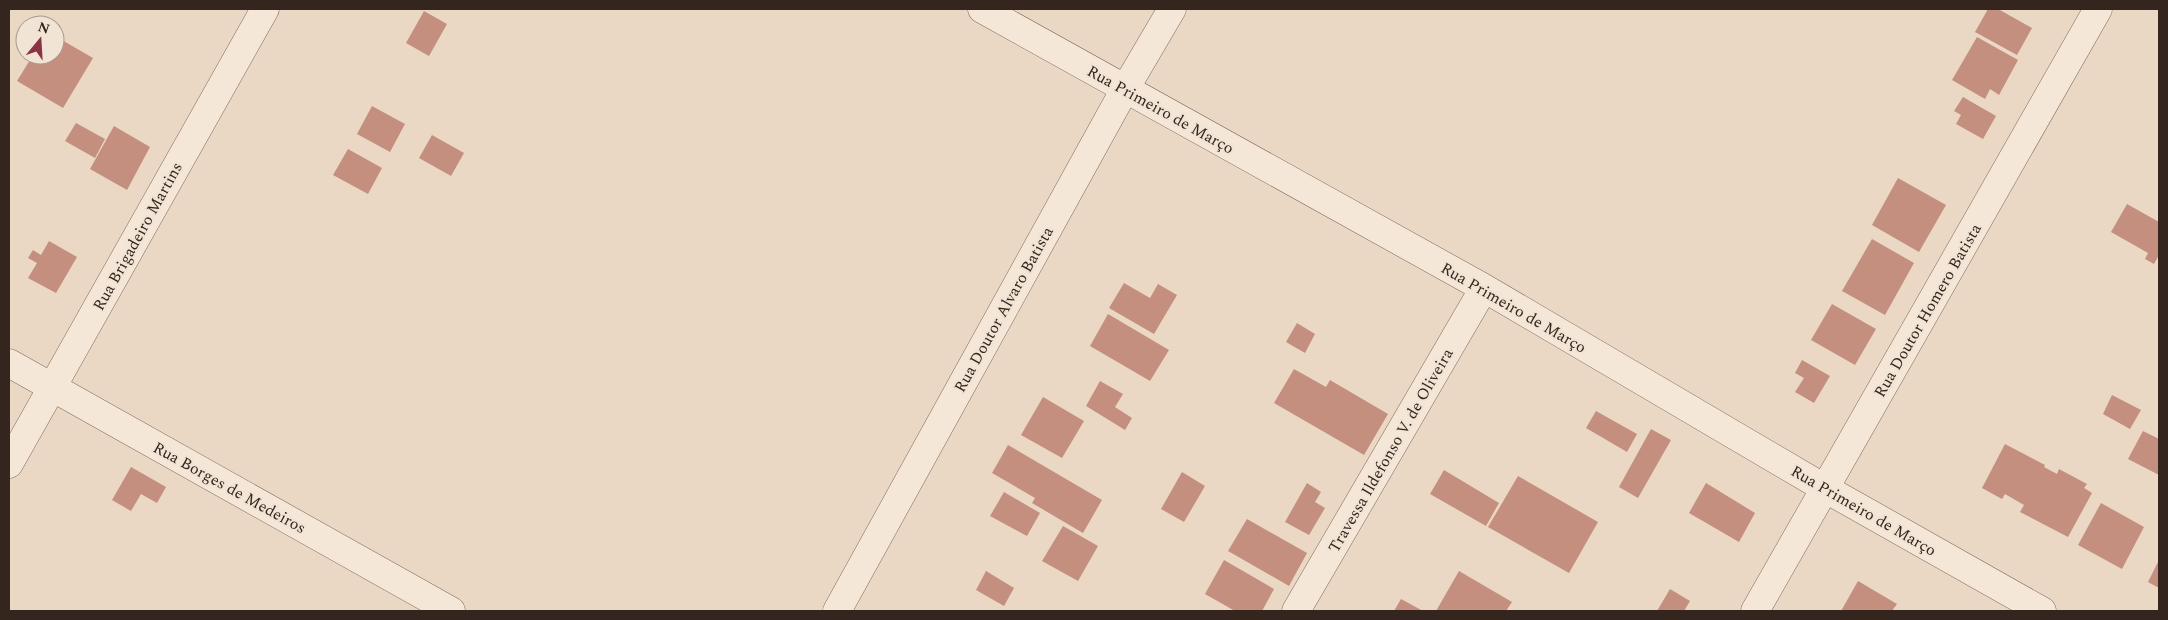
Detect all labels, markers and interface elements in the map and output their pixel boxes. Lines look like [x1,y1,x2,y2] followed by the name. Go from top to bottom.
[15,15,65,65] north arrow
[35,16,53,40] text: N
[1083,59,1238,160] street label: Rua Primeiro de Março
[87,158,189,315] street label: Rua Brigadeiro Martins
[1868,219,1988,402] street label: Rua Doutor Homero Batista
[948,222,1060,397] street label: Rua Doutor Alvaro Batista
[1436,256,1591,359] street label: Rua Primeiro de Março
[1322,344,1459,557] street label: Travessa Ildefonso V. de Oliveira
[149,436,310,540] street label: Rua Borges de Medeiros
[1786,459,1941,562] street label: Rua Primeiro de Março

